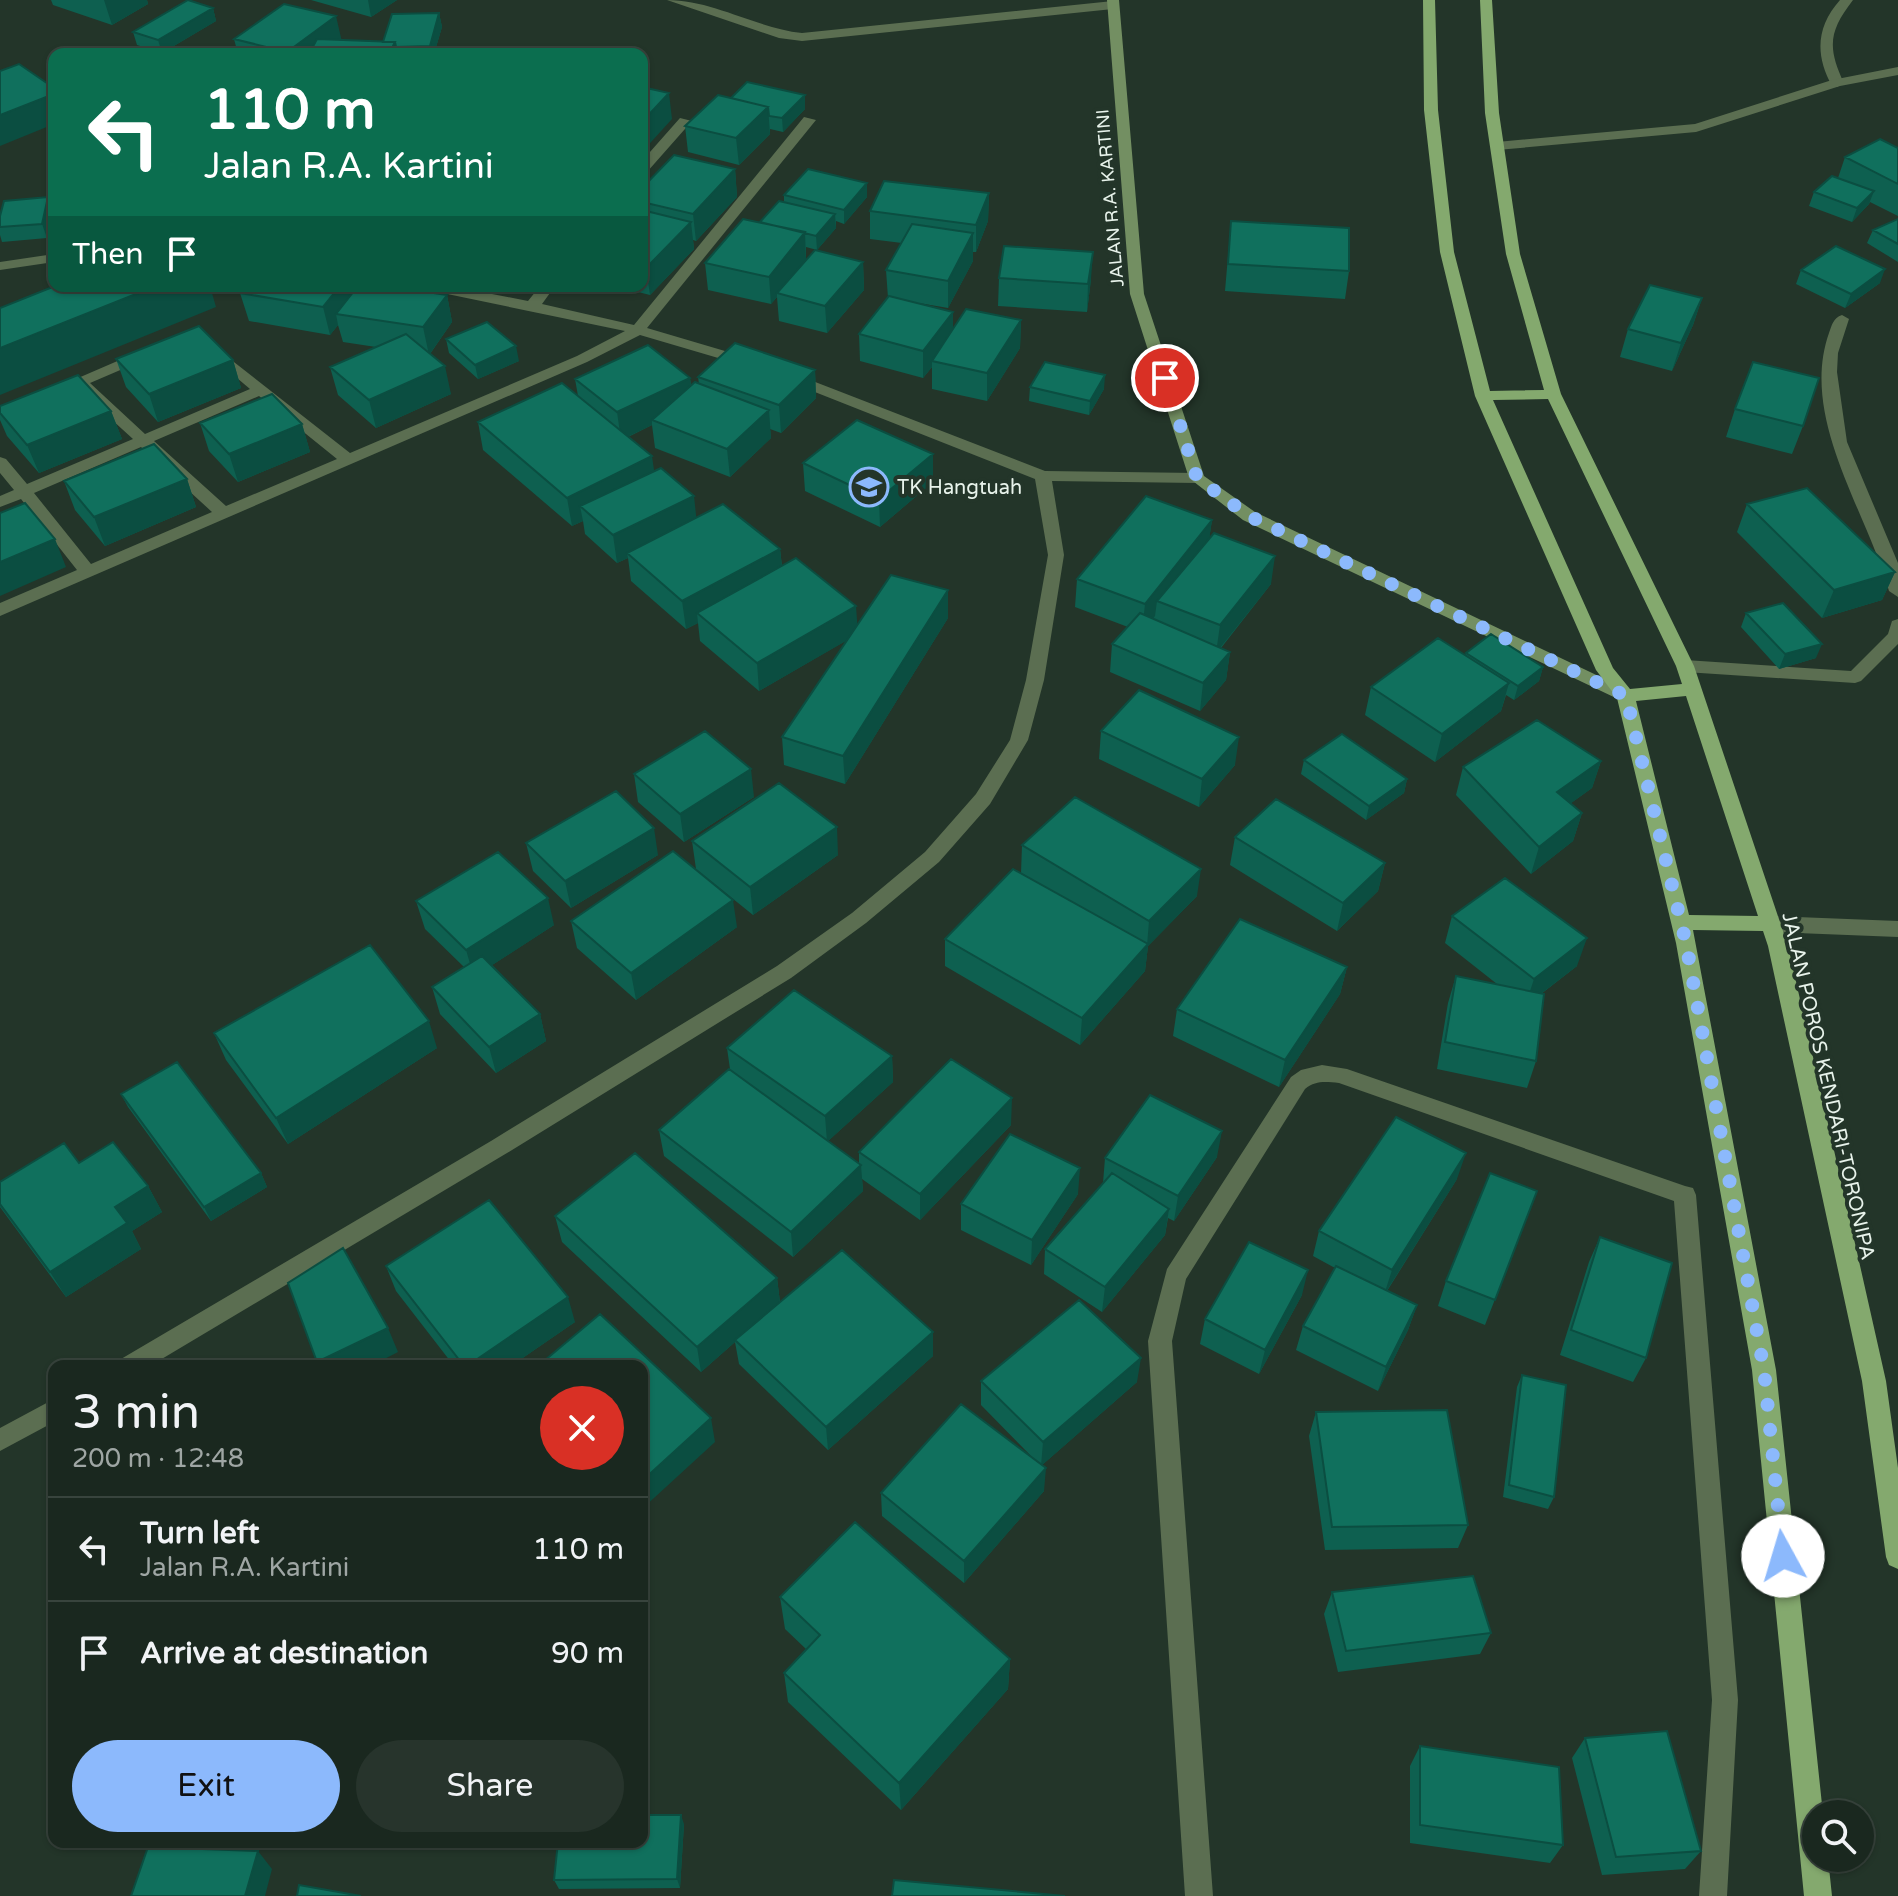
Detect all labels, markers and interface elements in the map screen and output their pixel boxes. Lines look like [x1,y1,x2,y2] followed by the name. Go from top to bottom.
[204,77,375,144] text: 110 m
[72,80,176,184] icon: left
[1091,108,1129,288] street label: JALAN R.A. KARTINI
[204,145,494,188] text: Jalan R.A. Kartini
[160,232,204,276] icon: arrive
[72,236,144,273] text: Then
[1131,344,1199,412] pin
[1143,356,1187,400] icon: arrive
[848,466,890,508] school or university icon: TK Hangtuah
[897,476,1022,500] place label: TK Hangtuah
[1776,910,1880,1262] street label: JALAN POROS KENDARI-TORONIPA
[72,1384,200,1442] text: 3 min
[540,1386,624,1470] button: close
[72,1443,244,1474] text: 200 m · 12:48
[1741,1514,1825,1598] position arrow
[140,1515,259,1552] text: Turn left
[72,1527,116,1571] icon: left
[532,1531,624,1568] text: 110 m
[140,1552,349,1583] text: Jalan R.A. Kartini
[72,1631,116,1675] icon: arrive
[140,1635,428,1672] text: Arrive at destination
[551,1635,624,1672] text: 90 m
[72,1740,340,1832] button: Exit
[356,1740,624,1832] button: Share
[1802,1800,1874,1872] map controls
[1802,1800,1874,1872] button: search

